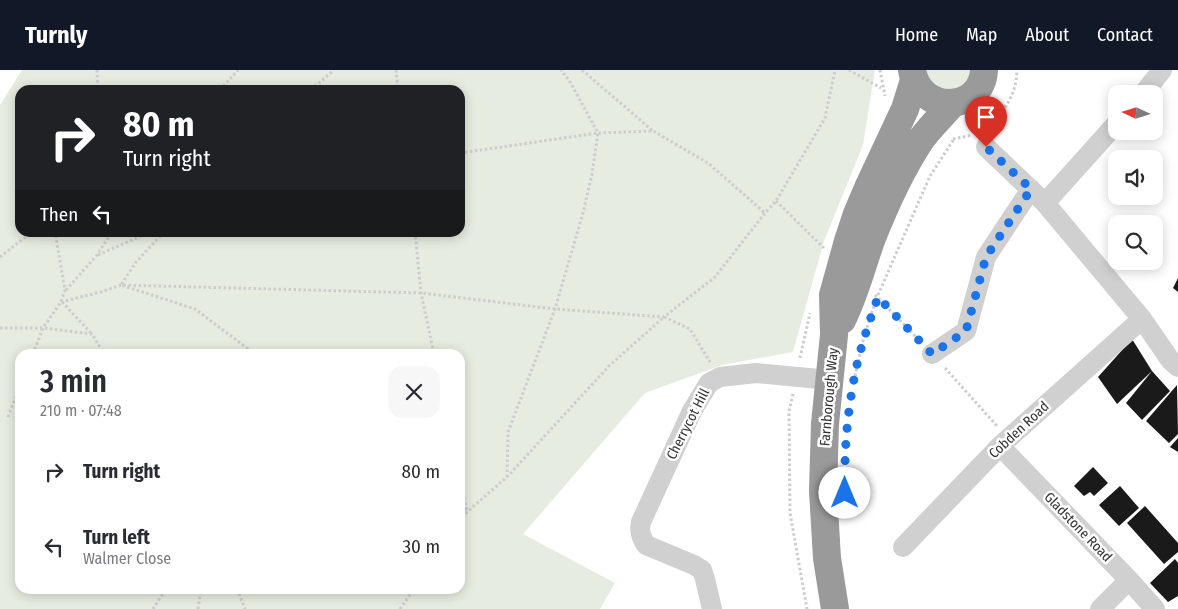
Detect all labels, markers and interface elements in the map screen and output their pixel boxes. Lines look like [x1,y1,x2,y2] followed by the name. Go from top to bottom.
[25,21,87,49] text: Turnly
[895,24,938,46] text: Home
[966,24,997,46] text: Map
[1025,24,1069,46] text: About
[1097,24,1153,46] text: Contact
[1108,85,1162,140] north arrow
[1108,85,1163,270] map controls
[965,96,1007,147] pin
[123,103,195,145] text: 80 m
[972,103,1000,131] icon: arrive
[40,105,105,170] icon: right
[123,145,211,172] text: Turn right
[1108,150,1163,205] button: sound
[88,200,116,228] icon: left
[40,203,78,226] text: Then
[1108,215,1163,270] button: search
[816,346,842,447] street label: Farnborough Way
[40,364,107,400] text: 3 min
[388,366,440,418] button: close
[663,385,713,462] street label: Cherrycot Hill
[985,398,1053,462] street label: Cobden Road
[40,401,122,420] text: 210 m · 07:48
[40,458,68,486] icon: right
[83,460,160,483] text: Turn right
[402,460,440,483] text: 80 m
[818,466,870,518] position arrow
[1041,489,1115,565] street label: Gladstone Road
[83,526,150,549] text: Turn left
[40,533,68,561] icon: left
[402,535,440,558] text: 30 m
[83,549,171,568] text: Walmer Close

